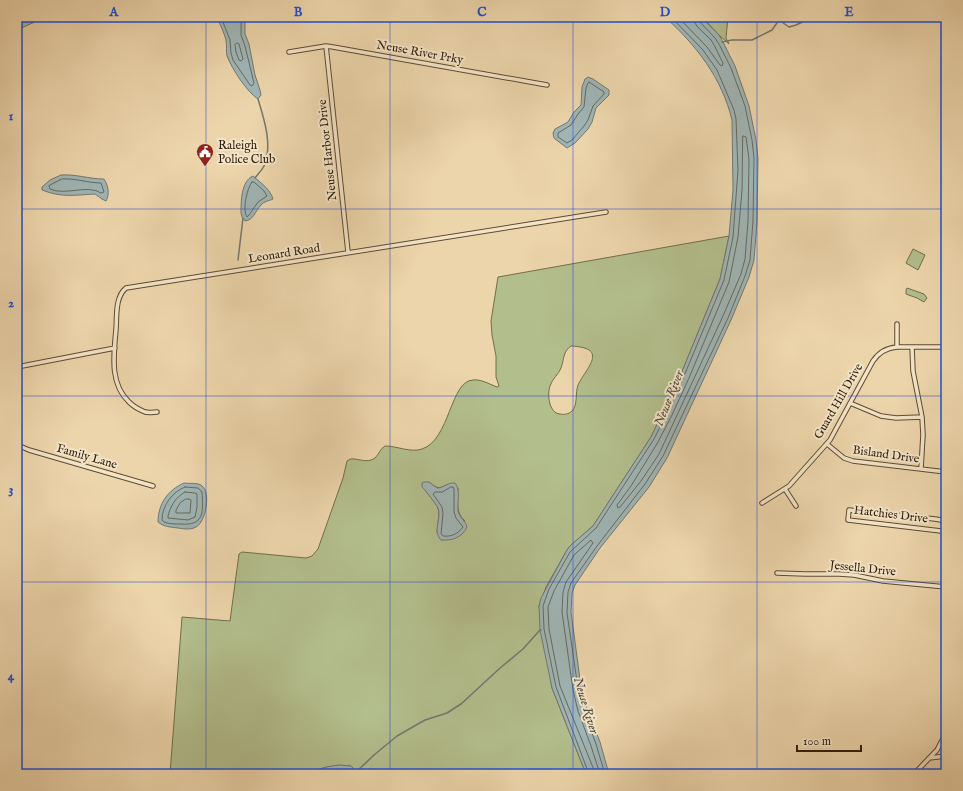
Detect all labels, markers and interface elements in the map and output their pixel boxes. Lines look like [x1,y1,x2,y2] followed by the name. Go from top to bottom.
[109,4,120,21] text: A
[294,4,303,21] text: B
[477,4,487,21] text: C
[660,4,671,21] text: D
[844,4,854,21] text: E
[375,37,465,68] street label: Neuse River Prky
[315,98,340,201] street label: Neuse Harbor Drive
[9,108,14,125] text: 1
[218,138,275,167] place label: Raleigh Police Club
[195,142,215,167] public building icon: Raleigh Police Club
[247,240,322,267] street label: Leonard Road
[8,295,14,312] text: 2
[811,360,866,442] street label: Guard Hill Drive
[651,368,688,429] water label: Neuse River
[55,441,119,472] street label: Family Lane
[852,442,921,467] street label: Bisland Drive
[9,481,14,498] text: 3
[853,503,929,527] street label: Hatchies Drive
[827,557,897,580] street label: Jessella Drive
[8,668,15,685] text: 4
[569,675,602,737] water label: Neuse River
[797,727,861,753] scale bar
[803,734,831,749] text: 100 m

